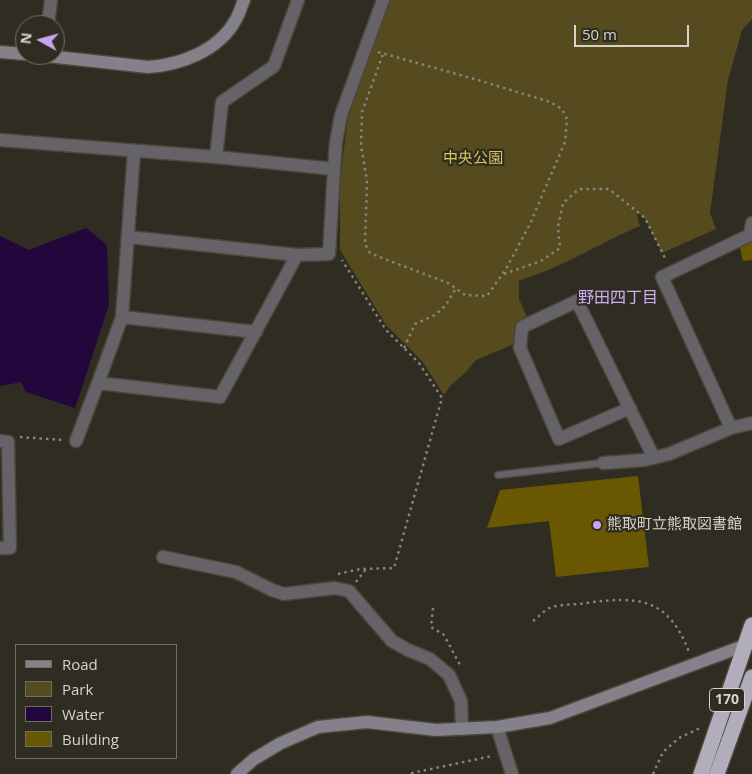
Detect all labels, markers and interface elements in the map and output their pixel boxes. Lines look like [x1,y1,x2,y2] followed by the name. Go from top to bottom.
[15,15,65,65] north arrow
[577,15,692,47] scale bar
[582,24,617,44] text: 50 m
[15,31,36,45] text: N
[443,150,503,168] park label: 中央公園
[578,288,658,308] district label: 野田四丁目
[607,516,742,534] place label: 熊取町立熊取図書館
[591,519,603,531] marker: 熊取町立熊取図書館
[15,644,178,759] legend
[62,654,98,674] text: Road
[62,679,93,699] text: Park
[710,688,744,712] road number: 170
[62,704,104,724] text: Water
[62,729,119,749] text: Building

